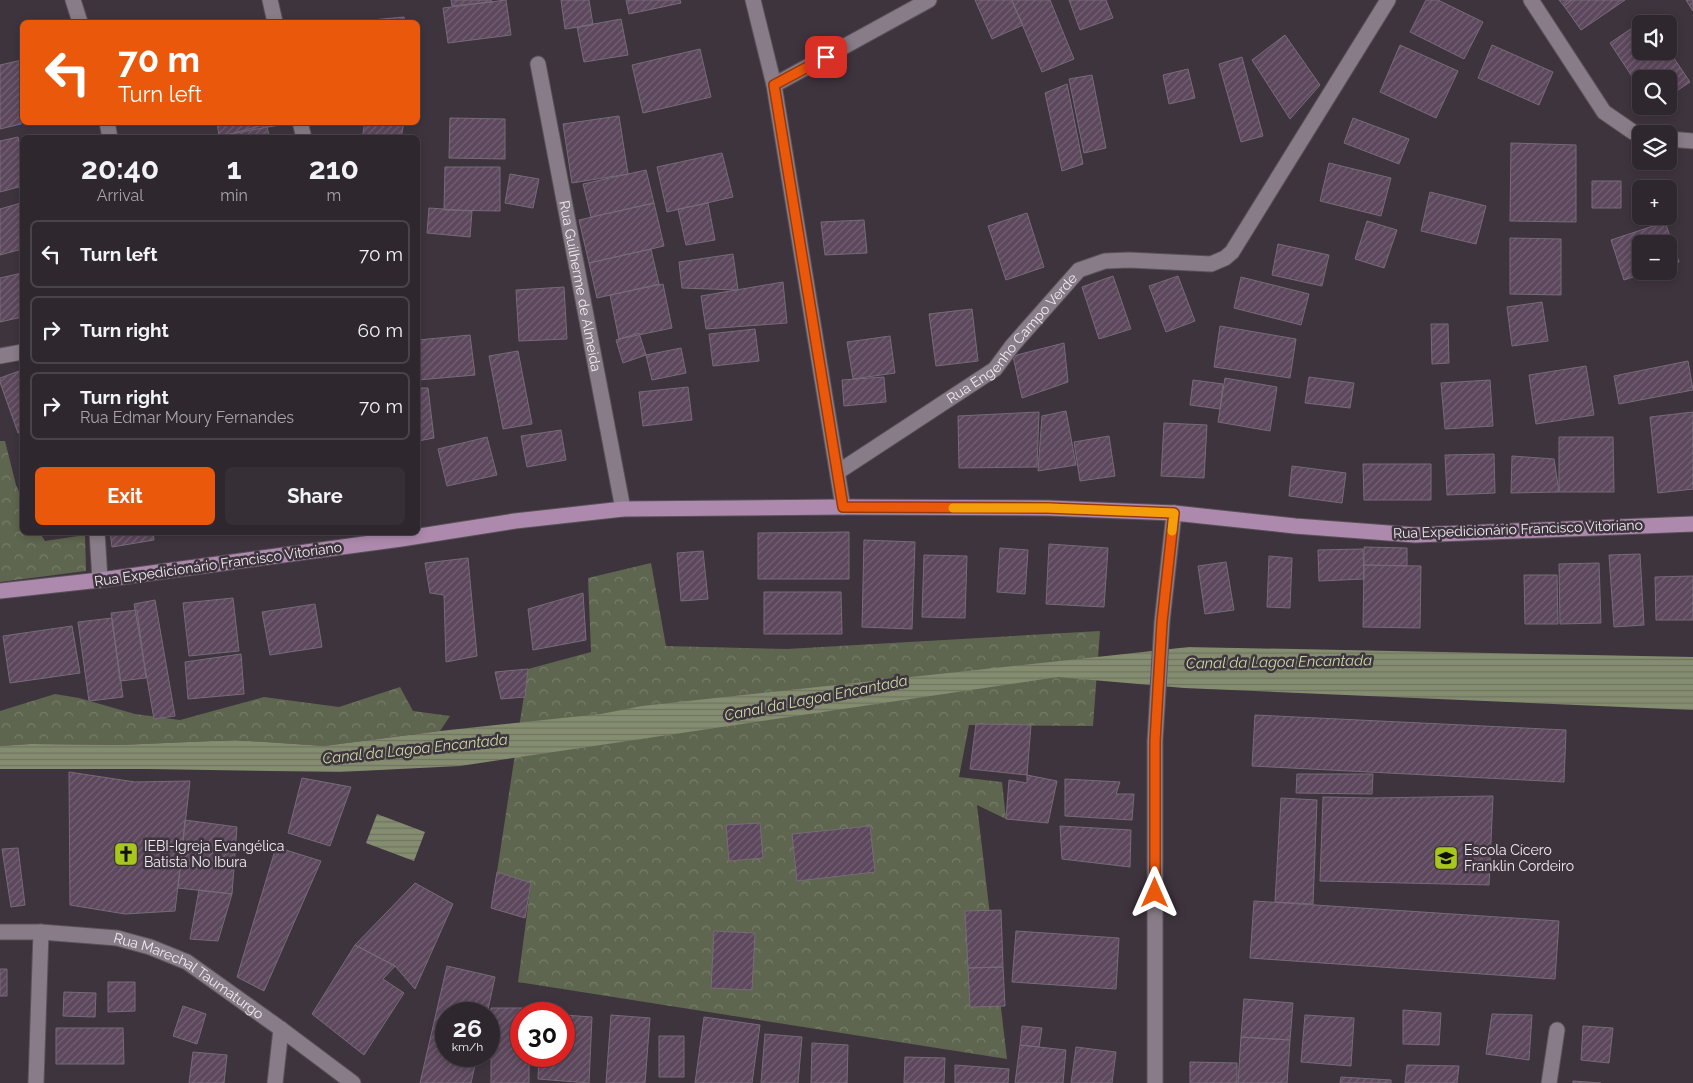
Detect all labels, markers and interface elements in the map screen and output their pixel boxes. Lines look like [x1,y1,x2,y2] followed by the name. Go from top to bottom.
[1632,15,1677,280] map controls
[1632,15,1677,60] button: sound
[805,36,847,78] pin
[118,39,200,80] text: 70 m
[35,40,100,105] icon: left
[812,43,840,71] icon: arrive
[1632,70,1677,115] button: search
[118,81,202,107] text: Turn left
[1632,125,1677,170] button: layers
[81,151,159,186] text: 20:40
[227,151,241,186] text: 1
[309,151,359,186] text: 210
[1632,180,1677,225] button: +
[97,186,144,205] text: Arrival
[220,186,248,205] text: min
[327,186,341,205] text: m
[556,199,605,373] street label: Rua Guilherme de Almeida
[1632,235,1677,280] button: −
[37,240,65,268] icon: left
[80,243,157,265] text: Turn left
[359,243,403,265] text: 70 m
[944,270,1080,407] street label: Rua Engenho Campo Verde
[37,316,65,344] icon: right
[80,319,169,341] text: Turn right
[358,319,403,341] text: 60 m
[80,386,169,408] text: Turn right
[37,392,65,420] icon: right
[359,395,403,417] text: 70 m
[80,408,294,427] text: Rua Edmar Moury Fernandes
[35,467,215,525] button: Exit
[225,467,405,525] button: Share
[1393,517,1643,541] street label: Rua Expedicionário Francisco Vitoriano
[93,539,343,589] street label: Rua Expedicionário Francisco Vitoriano
[1186,651,1372,673] water label: Canal da Lagoa Encantada
[723,671,909,725] water label: Canal da Lagoa Encantada
[322,730,509,768] water label: Canal da Lagoa Encantada
[144,838,284,870] place label: IEBI-Igreja Evangélica Batista No Ibura
[113,841,139,867] church icon: IEBI-Igreja Evangélica Batista No Ibura
[1464,842,1574,874] place label: Escola Cícero Franklin Cordeiro
[1433,845,1459,871] school or university icon: Escola Cícero Franklin Cordeiro
[1128,866,1180,918] position arrow
[112,929,267,1022] street label: Rua Marechal Taumaturgo
[510,1002,575,1067] speed limit sign: 30
[453,1013,482,1043] text: 26
[452,1040,483,1054] text: km/h

